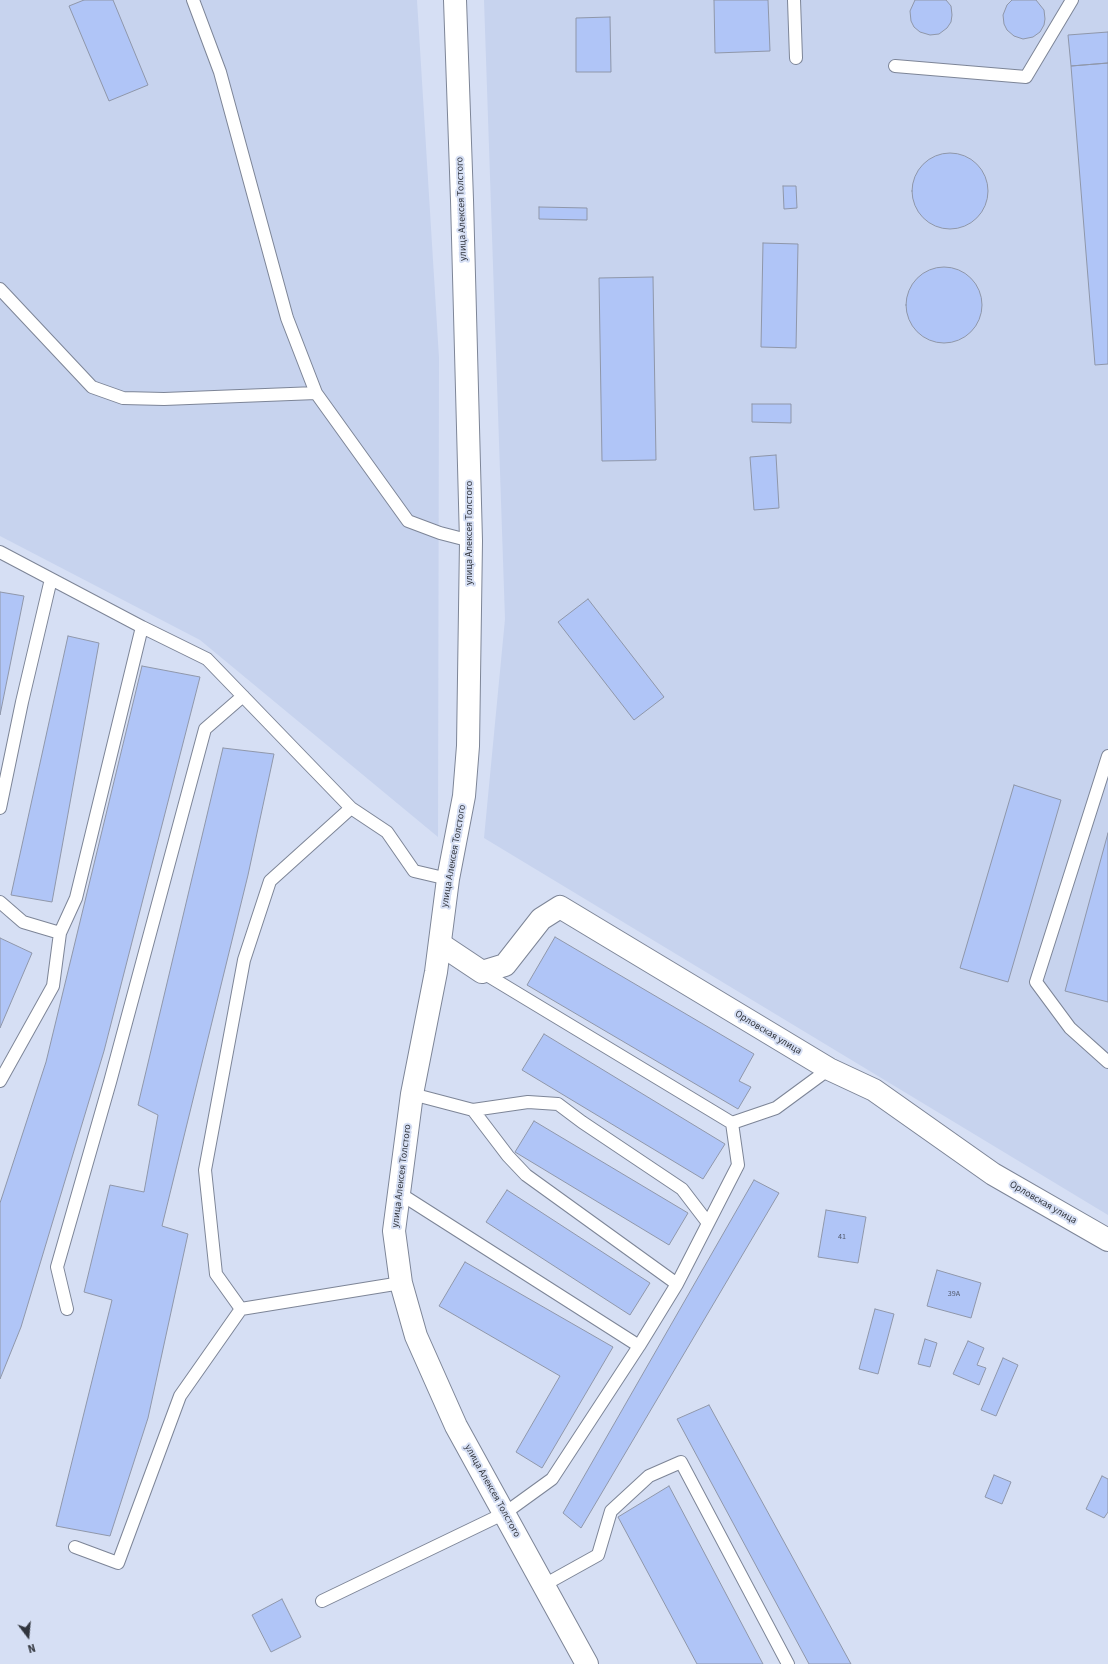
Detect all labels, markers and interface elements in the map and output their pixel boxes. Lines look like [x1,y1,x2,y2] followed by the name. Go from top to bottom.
[454,157,470,261] street label: улица Алексея Толстого
[464,481,476,585] street label: улица Алексея Толстого
[439,804,469,908] street label: улица Алексея Толстого
[732,1008,804,1058] street label: Орловская улица
[390,1124,414,1228] street label: улица Алексея Толстого
[1007,1179,1079,1227] street label: Орловская улица
[838,1232,846,1242] house number: 41
[948,1289,960,1299] house number: 39А
[461,1443,523,1539] street label: улица Алексея Толстого
[8,1616,48,1656] north arrow
[26,1640,37,1656] text: N

